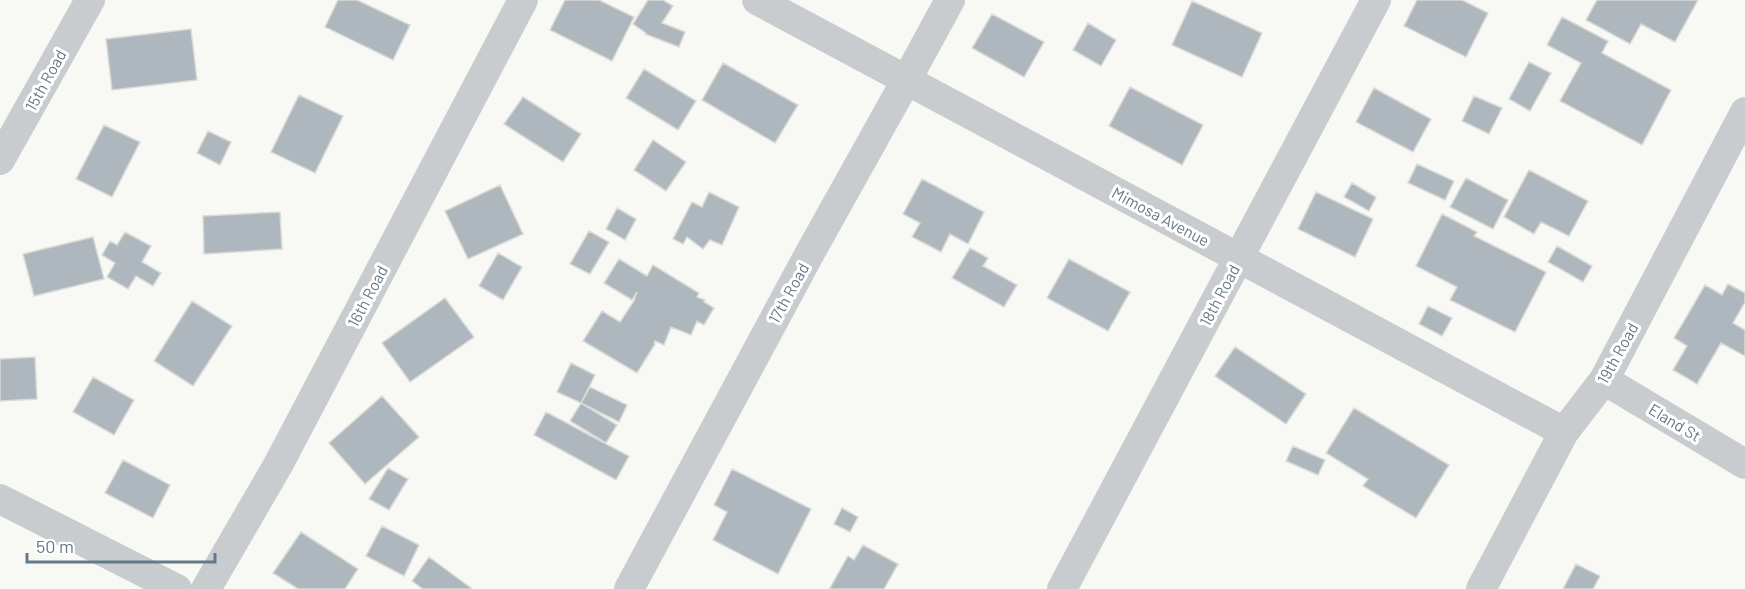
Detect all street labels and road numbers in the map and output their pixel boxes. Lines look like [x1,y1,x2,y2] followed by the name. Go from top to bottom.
[20,46,70,114] street label: 15th Road
[1109,182,1213,250] street label: Mimosa Avenue
[764,259,812,327] street label: 17th Road
[1195,261,1243,329] street label: 18th Road
[343,262,391,330] street label: 16th Road
[1592,319,1642,387] street label: 19th Road
[1646,399,1704,445] street label: Eland St

